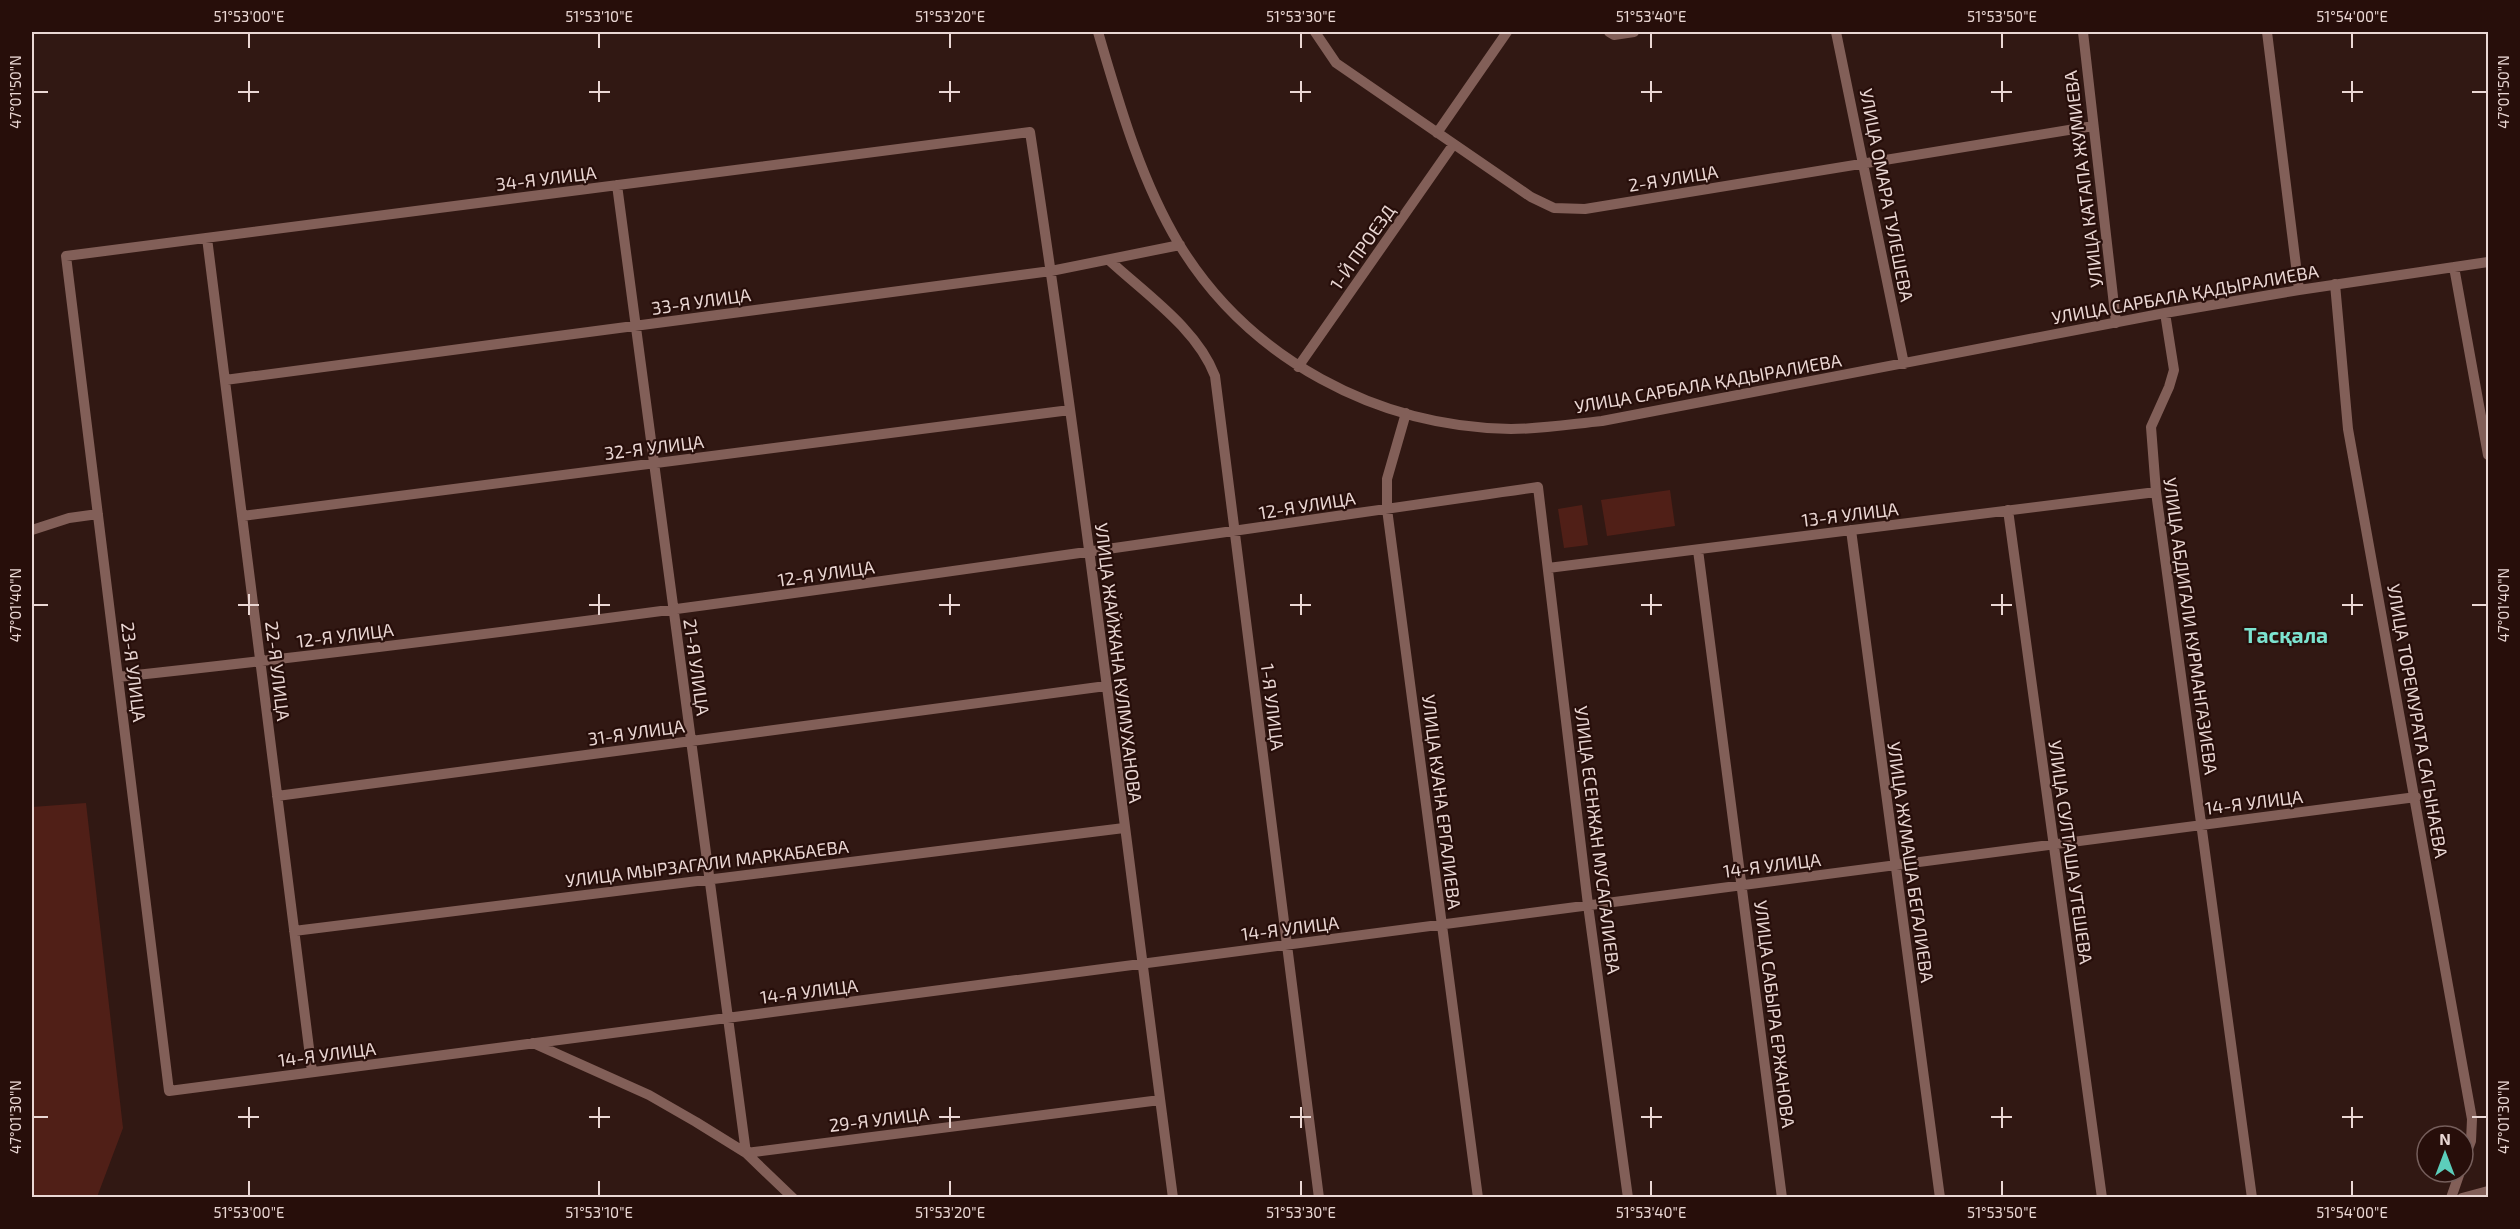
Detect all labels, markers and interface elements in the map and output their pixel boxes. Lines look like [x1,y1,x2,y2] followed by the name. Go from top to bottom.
[214,7,284,25] text: 51°53'00"E
[565,7,633,25] text: 51°53'10"E
[915,7,985,25] text: 51°53'20"E
[1266,7,1336,25] text: 51°53'30"E
[1616,7,1686,25] text: 51°53'40"E
[1967,7,2037,25] text: 51°53'50"E
[2316,7,2388,25] text: 51°54'00"E
[6,55,24,129] text: 47°01'50"N
[2494,55,2512,129] text: 47°01'50"N
[2059,69,2107,289] street label: УЛИЦА КАТАПА ЖУМИЕВА
[1856,87,1919,304] street label: УЛИЦА ОМАРА ТУЛЕШЕВА
[1627,160,1720,196] street label: 2-Я УЛИЦА
[494,161,598,195] street label: 34-Я УЛИЦА
[1325,200,1399,294] street label: 1-Й ПРОЕЗД
[2050,260,2321,328] street label: УЛИЦА САРБАЛА ҚАДЫРАЛИЕВА
[650,283,753,319] street label: 33-Я УЛИЦА
[1573,349,1844,417] street label: УЛИЦА САРБАЛА ҚАДЫРАЛИЕВА
[603,430,706,464] street label: 32-Я УЛИЦА
[2159,476,2223,777] street label: УЛИЦА АБДИГАЛИ КУРМАНГАЗИЕВА
[1257,486,1358,523] street label: 12-Я УЛИЦА
[1800,497,1900,531] street label: 13-Я УЛИЦА
[1091,522,1147,805] street label: УЛИЦА ЖАЙЖАНА КУЛМУХАНОВА
[776,555,877,591] street label: 12-Я УЛИЦА
[6,568,24,642] text: 47°01'40"N
[2494,568,2512,642] text: 47°01'40"N
[2383,582,2453,861] street label: УЛИЦА ТОРЕМУРАТА САГЫНАЕВА
[679,617,715,718] street label: 21-Я УЛИЦА
[295,618,396,652] street label: 12-Я УЛИЦА
[261,620,295,723] street label: 22-Я УЛИЦА
[117,621,151,724] street label: 23-Я УЛИЦА
[2244,622,2328,647] district label: Тасқала
[1257,662,1289,753] street label: 1-Я УЛИЦА
[1418,693,1466,911] street label: УЛИЦА КУАНА ЕРГАЛИЕВА
[1571,705,1625,976] street label: УЛИЦА ЕСЕНЖАН МУСАГАЛИЕВА
[586,714,687,750] street label: 31-Я УЛИЦА
[2044,739,2098,966] street label: УЛИЦА СУЛТАША УТЕШЕВА
[1883,740,1939,985] street label: УЛИЦА ЖУМАША БЕГАЛИЕВА
[2204,785,2305,819] street label: 14-Я УЛИЦА
[564,835,851,891] street label: УЛИЦА МЫРЗАГАЛИ МАРКАБАЕВА
[1722,848,1823,882] street label: 14-Я УЛИЦА
[1750,899,1800,1130] street label: УЛИЦА САБЫРА ЕРЖАНОВА
[1240,911,1341,945] street label: 14-Я УЛИЦА
[759,974,860,1008] street label: 14-Я УЛИЦА
[277,1037,378,1071] street label: 14-Я УЛИЦА
[6,1080,24,1154] text: 47°01'30"N
[2494,1080,2512,1154] text: 47°01'30"N
[828,1102,931,1136] street label: 29-Я УЛИЦА
[2415,1124,2475,1184] north arrow
[2439,1129,2451,1148] text: N
[214,1203,284,1221] text: 51°53'00"E
[565,1203,633,1221] text: 51°53'10"E
[915,1203,985,1221] text: 51°53'20"E
[1266,1203,1336,1221] text: 51°53'30"E
[1616,1203,1686,1221] text: 51°53'40"E
[1967,1203,2037,1221] text: 51°53'50"E
[2316,1203,2388,1221] text: 51°54'00"E

